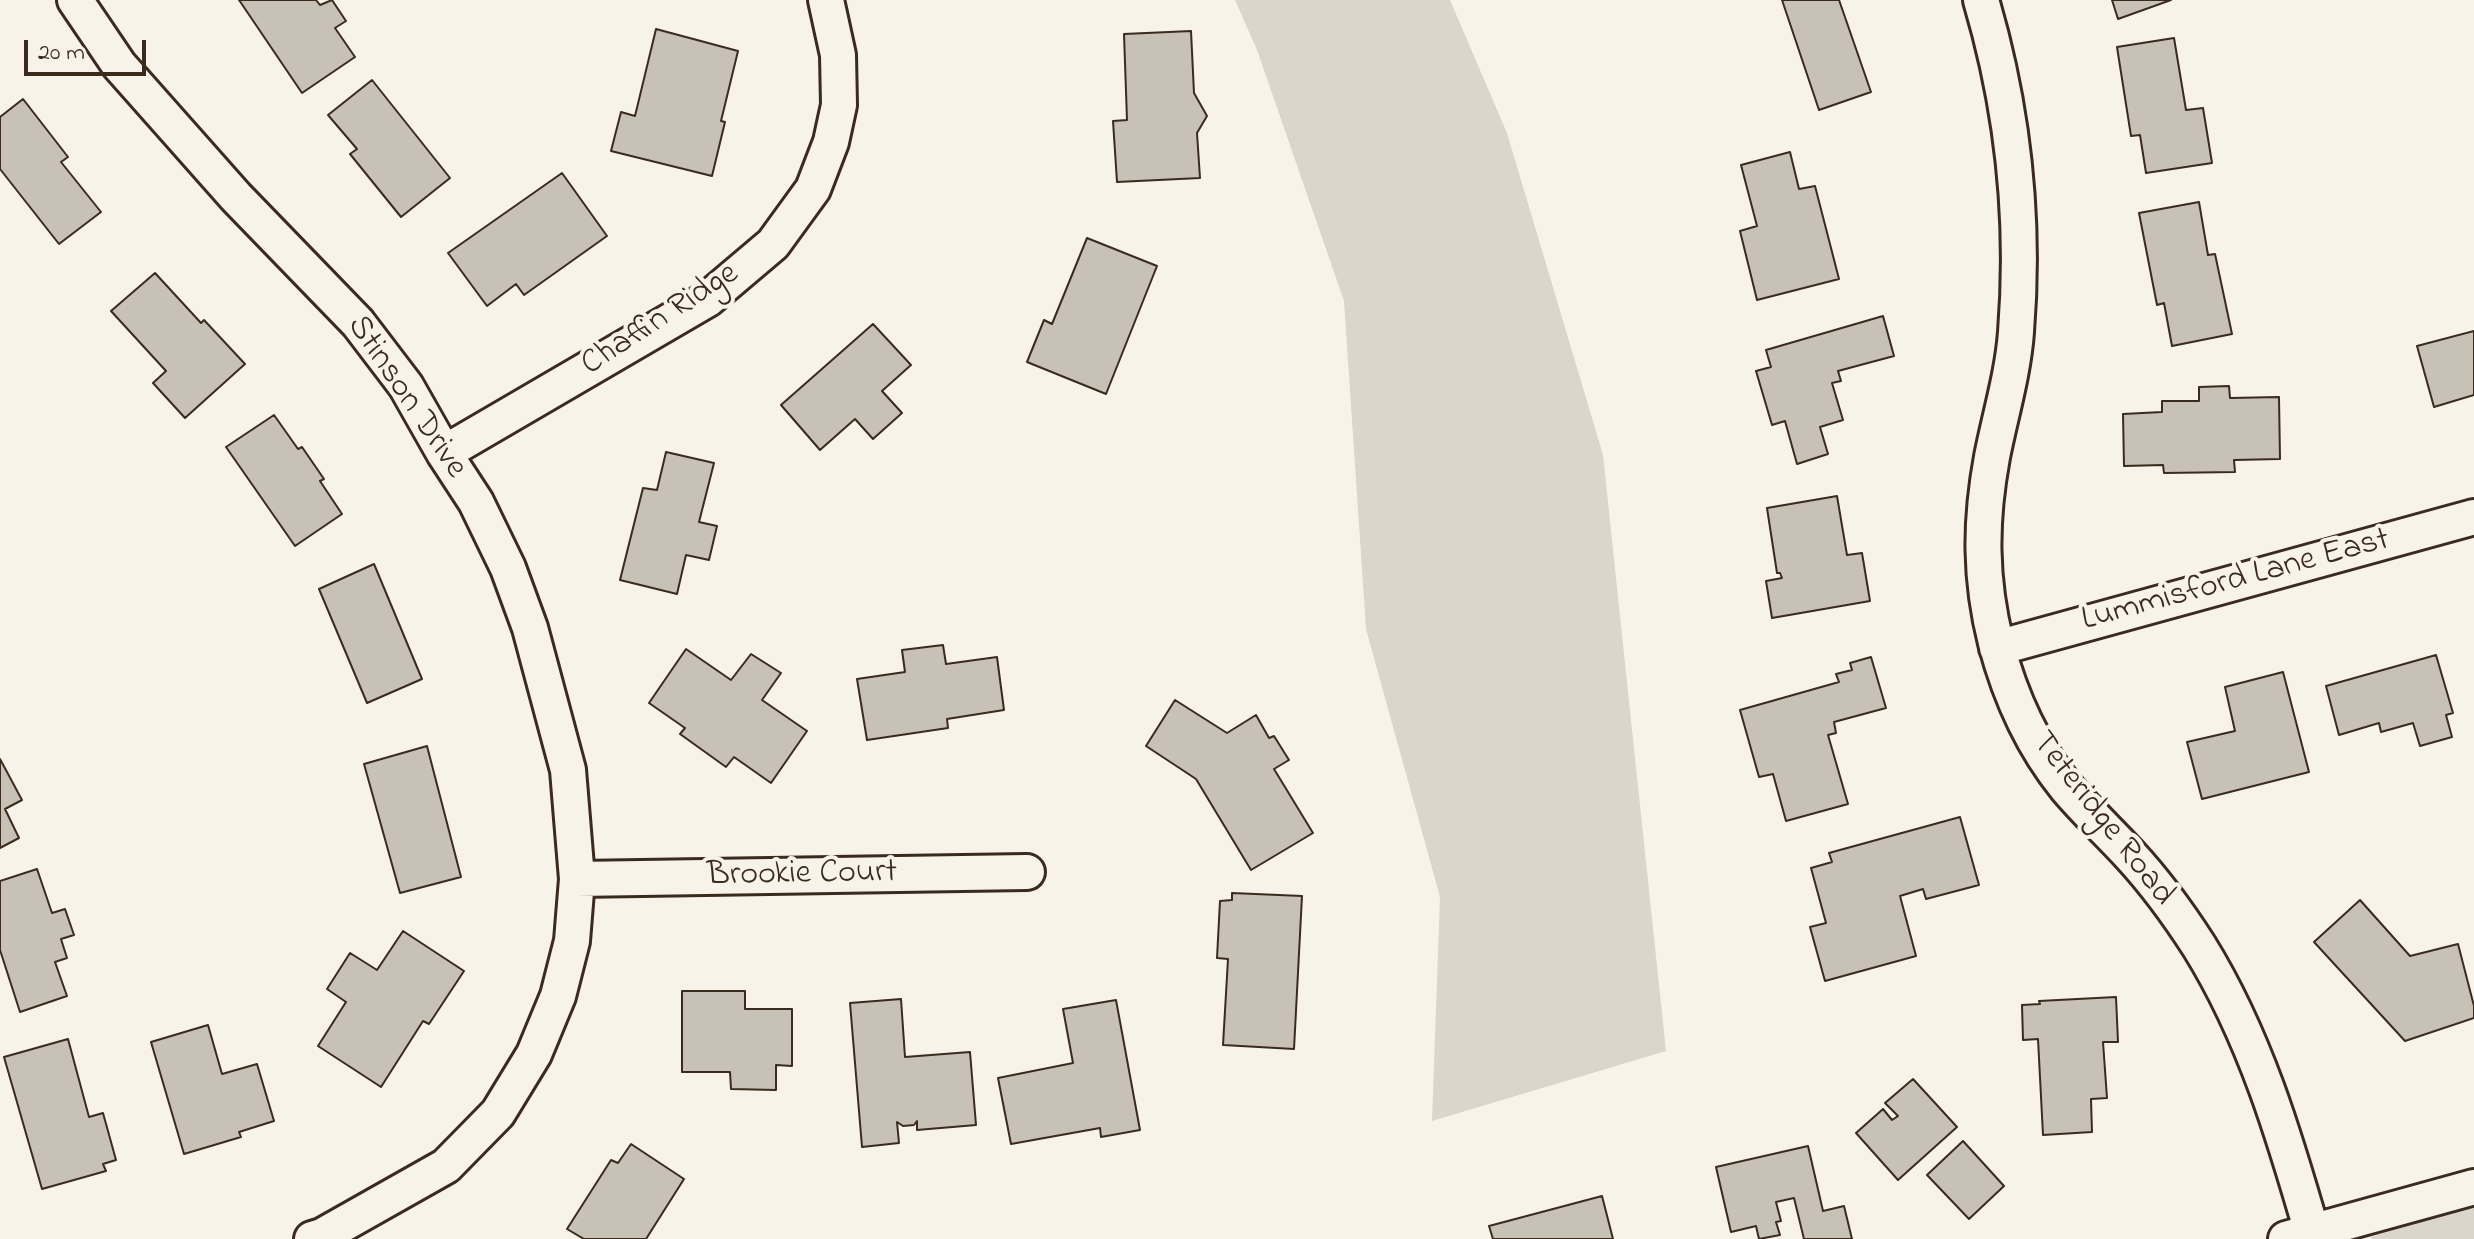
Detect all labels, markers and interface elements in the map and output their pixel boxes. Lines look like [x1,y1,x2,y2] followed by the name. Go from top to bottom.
[28,24,150,74] scale bar
[38,36,85,71] text: 20 m
[575,255,747,387] street label: Chaffin Ridge
[336,309,474,487] street label: Stinson Drive
[2078,521,2394,643] street label: Lummisford Lane East
[2020,725,2182,915] street label: Teteridge Road
[707,854,897,898] street label: Brookie Court

